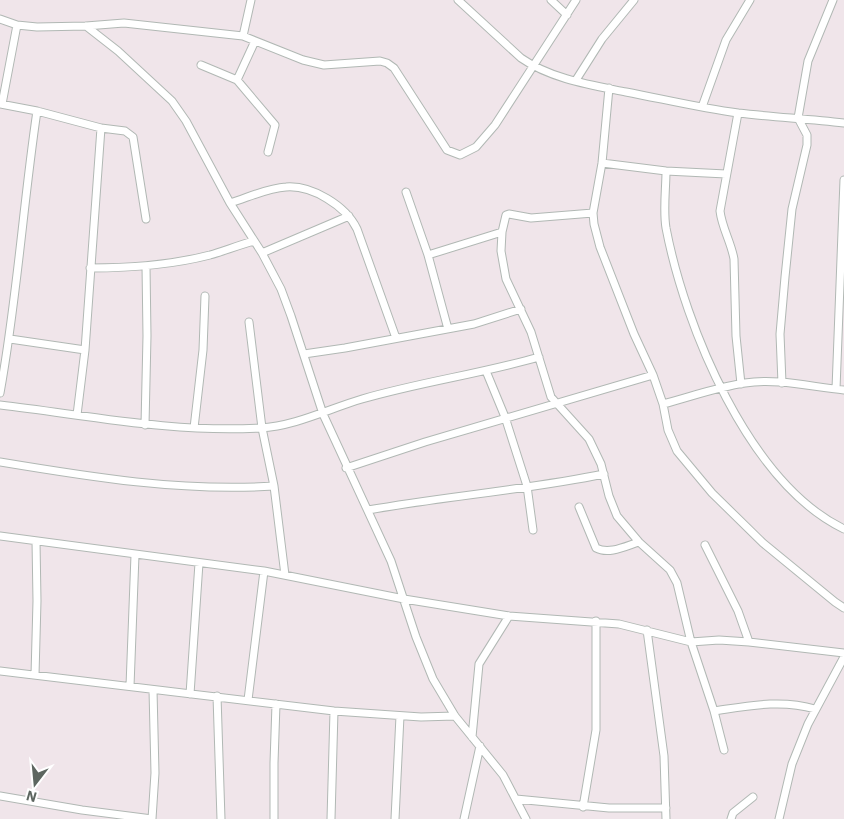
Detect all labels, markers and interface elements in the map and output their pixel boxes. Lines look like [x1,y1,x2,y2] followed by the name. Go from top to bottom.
[10,759,60,809] north arrow
[24,786,39,807] text: N

